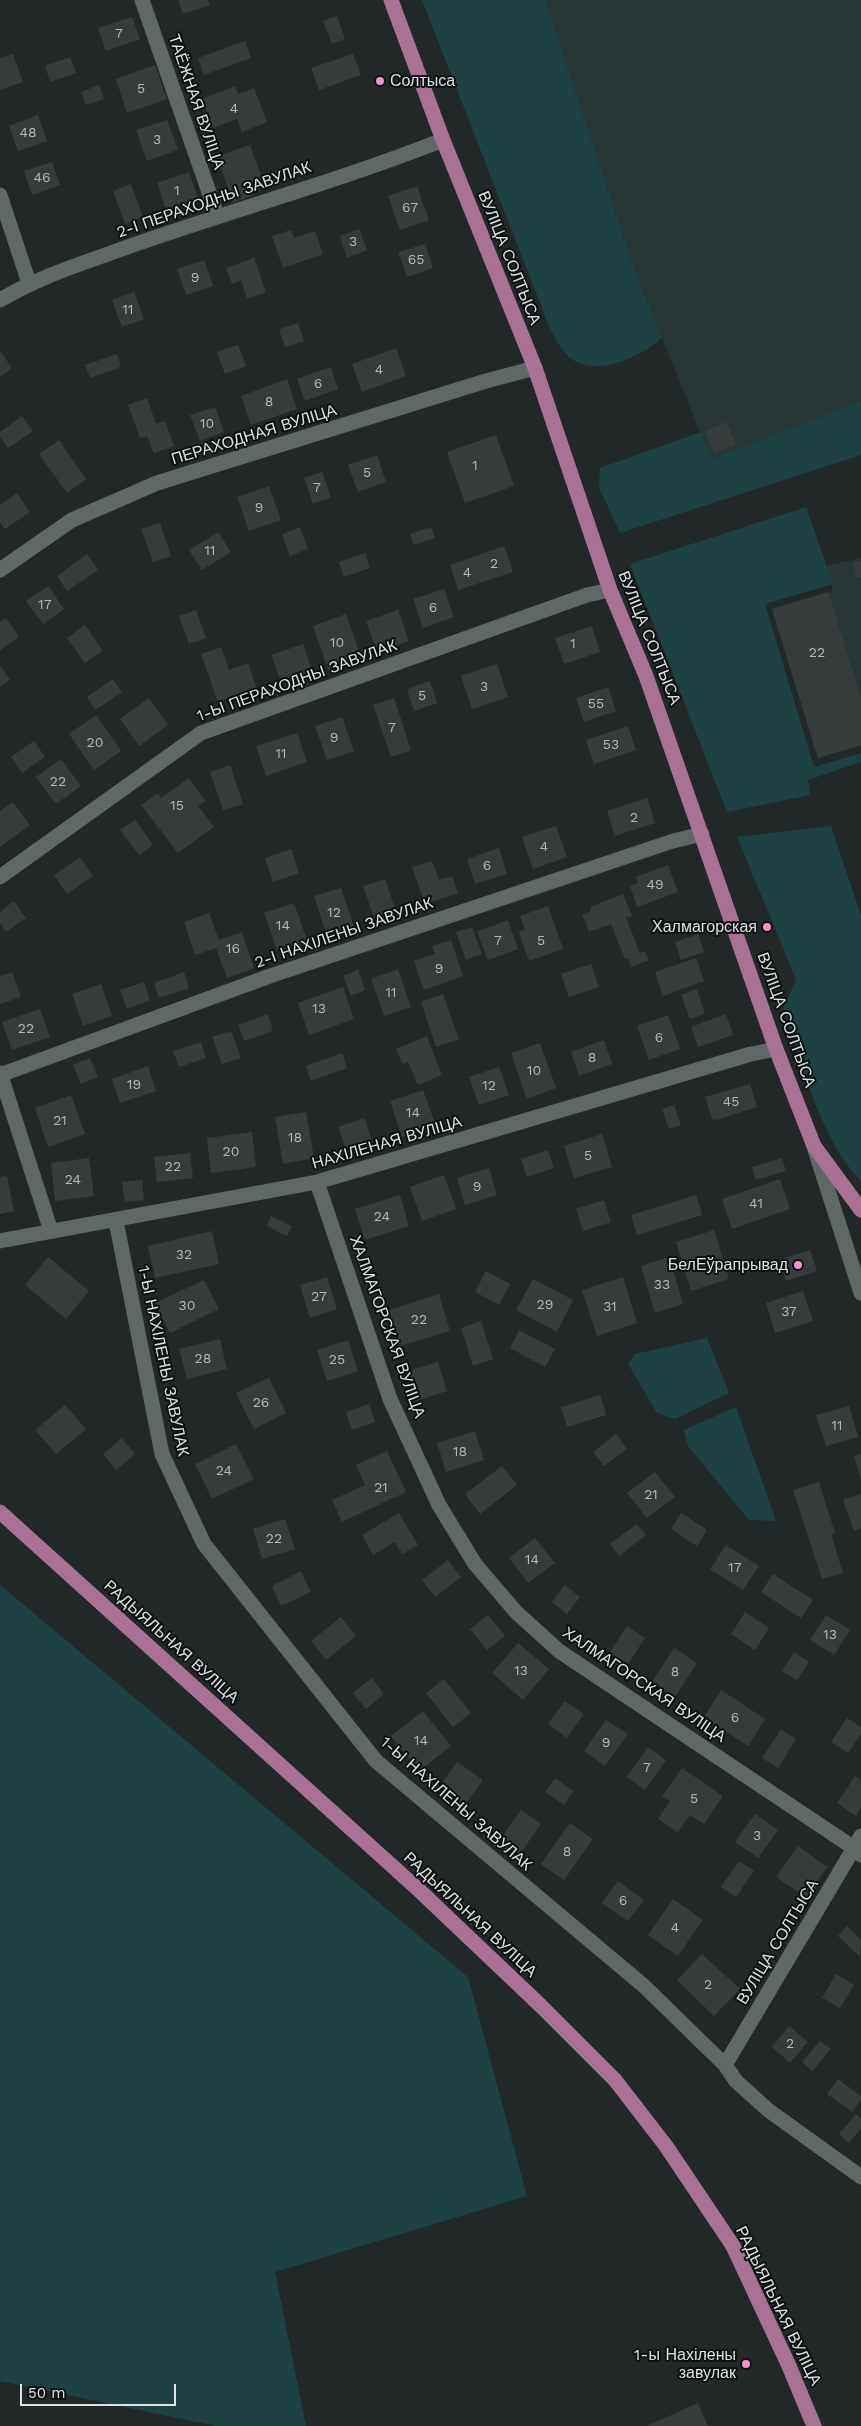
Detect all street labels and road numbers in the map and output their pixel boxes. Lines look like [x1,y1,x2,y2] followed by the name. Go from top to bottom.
[164,32,228,172] street label: ТАЁЖНАЯ ВУЛІЦА
[114,158,314,242] street label: 2-І ПЕРАХОДНЫ ЗАВУЛАК
[473,188,545,328] street label: ВУЛІЦА СОЛТЫСА
[169,401,339,469] street label: ПЕРАХОДНАЯ ВУЛІЦА
[613,568,685,708] street label: ВУЛІЦА СОЛТЫСА
[194,636,400,726] street label: 1-Ы ПЕРАХОДНЫ ЗАВУЛАК
[252,893,436,973] street label: 2-І НАХІЛЕНЫ ЗАВУЛАК
[753,950,819,1090] street label: ВУЛІЦА СОЛТЫСА
[310,1112,464,1174] street label: НАХІЛЕНАЯ ВУЛІЦА
[345,1233,429,1421] street label: ХАЛМАГОРСКАЯ ВУЛІЦА
[133,1264,193,1458] street label: 1-Ы НАХІЛЕНЫ ЗАВУЛАК
[100,1576,242,1708] street label: РАДЫЯЛЬНАЯ ВУЛІЦА
[559,1623,729,1747] street label: ХАЛМАГОРСКАЯ ВУЛІЦА
[376,1733,536,1875] street label: 1-Ы НАХІЛЕНЫ ЗАВУЛАК
[400,1848,540,1982] street label: РАДЫЯЛЬНАЯ ВУЛІЦА
[733,1876,823,2008] street label: ВУЛІЦА СОЛТЫСА
[731,2223,825,2389] street label: РАДЫЯЛЬНАЯ ВУЛІЦА

